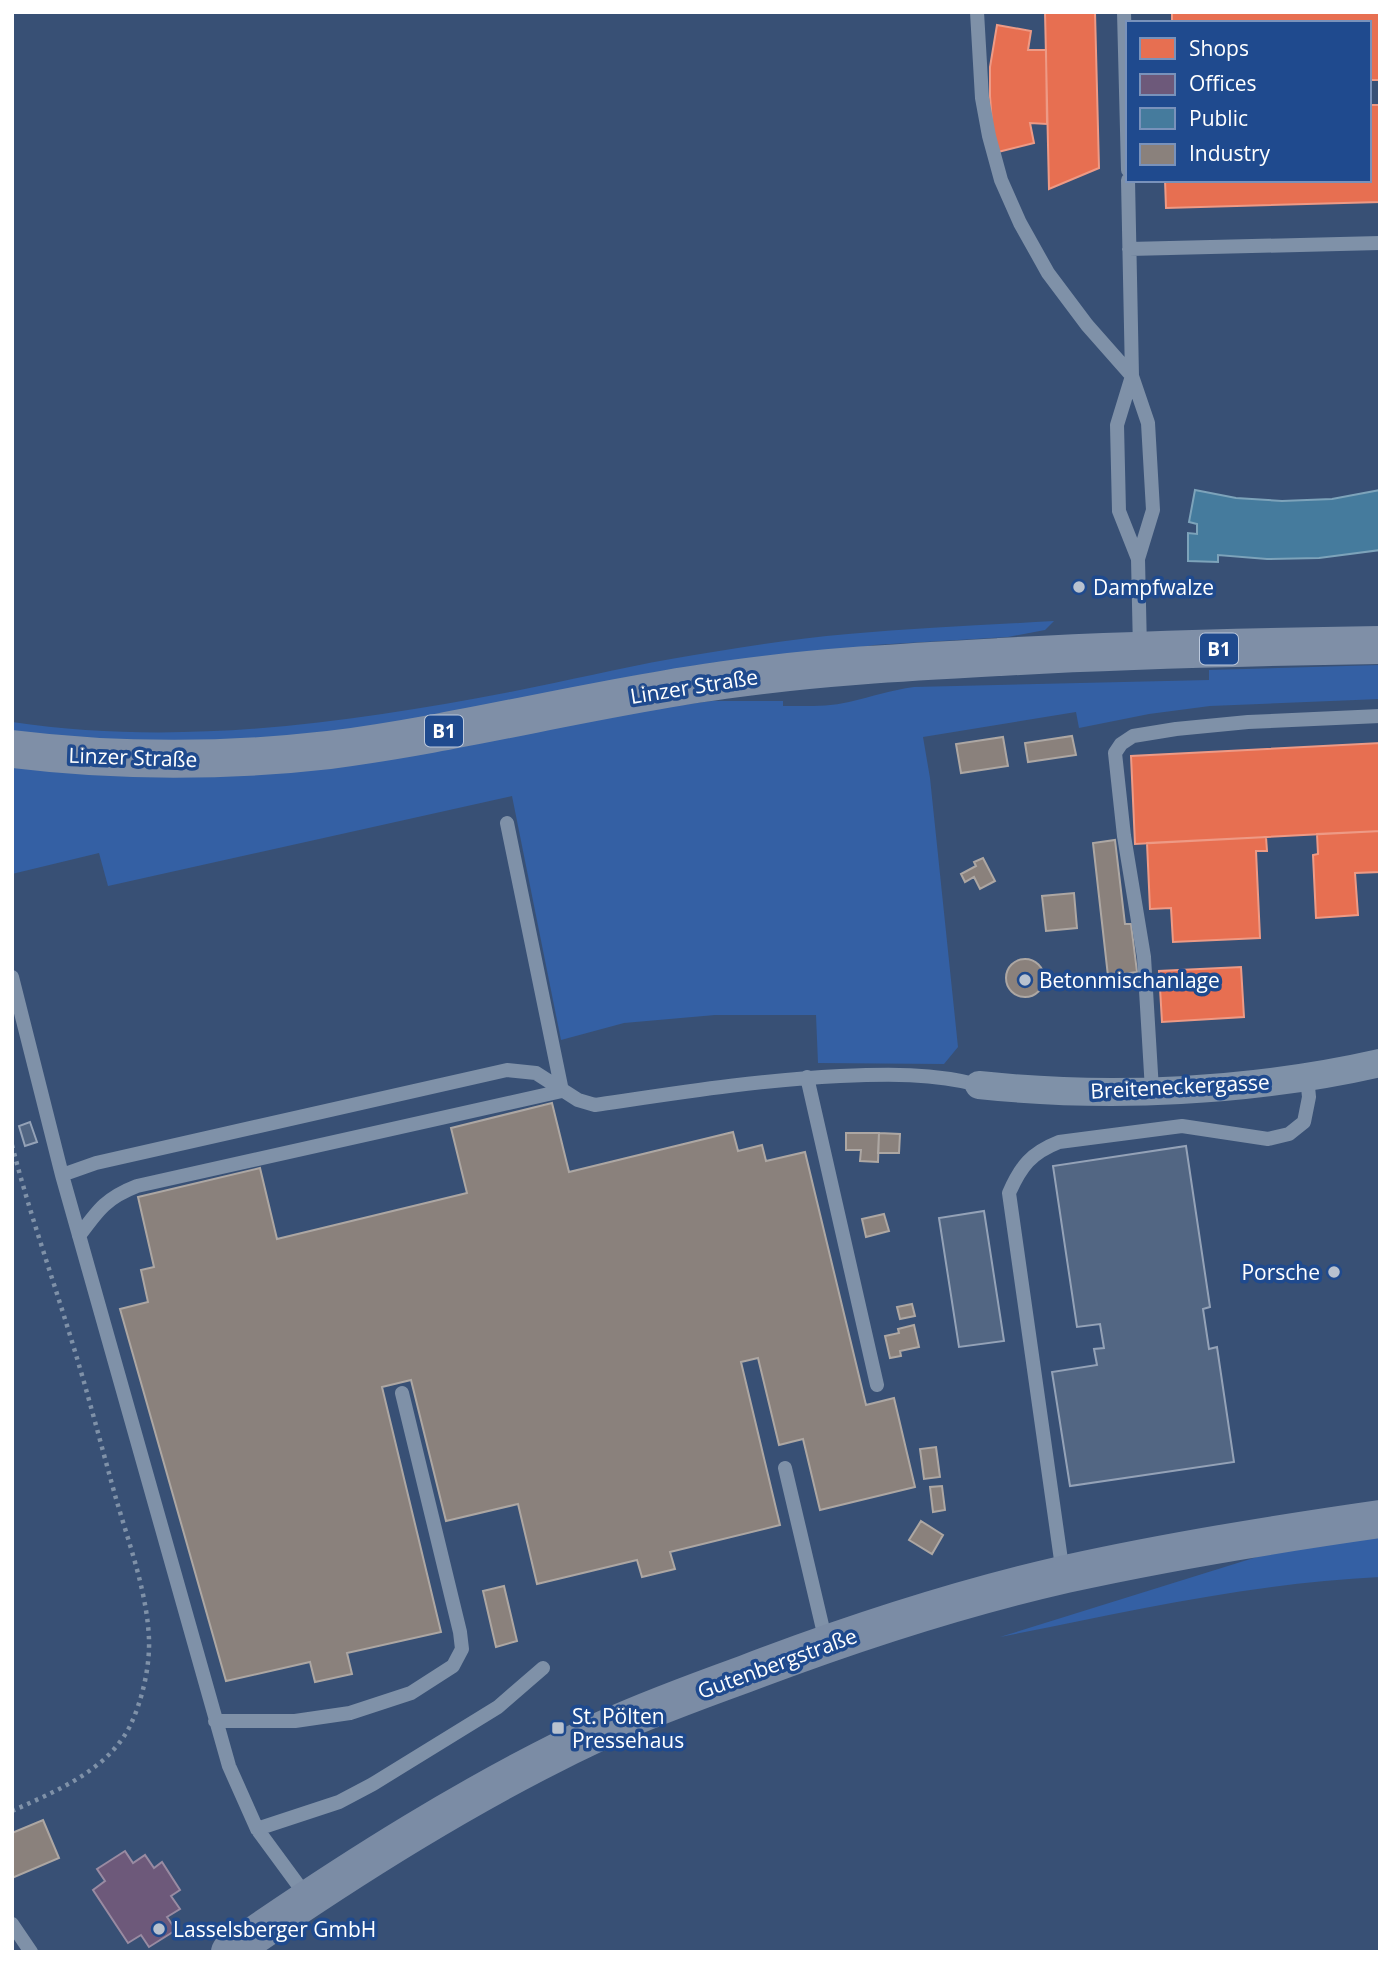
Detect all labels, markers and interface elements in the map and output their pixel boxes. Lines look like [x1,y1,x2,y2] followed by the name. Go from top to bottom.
[1126,21,1371,182] legend
[1189,34,1249,62] text: Shops
[1189,69,1257,97] text: Offices
[1189,104,1248,132] text: Public
[1189,139,1271,167] text: Industry
[1093,573,1214,601] place label: Dampfwalze
[1071,579,1087,595] marker: Dampfwalze
[1200,634,1238,664] road number: B1
[628,662,760,710] street label: Linzer Straße
[425,716,463,746] road number: B1
[68,741,198,773] street label: Linzer Straße
[1039,966,1220,994] place label: Betonmischanlage
[1017,972,1033,988] marker: Betonmischanlage
[1090,1067,1270,1105] street label: Breiteneckergasse
[1241,1258,1320,1286] place label: Porsche
[1326,1264,1342,1280] marker: Porsche
[693,1621,861,1705] street label: Gutenbergstraße
[572,1702,684,1754] place label: St. Pölten Pressehaus
[550,1720,566,1736] marker: St. Pölten Pressehaus
[173,1915,376,1943] place label: Lasselsberger GmbH
[151,1921,167,1937] marker: Lasselsberger GmbH

